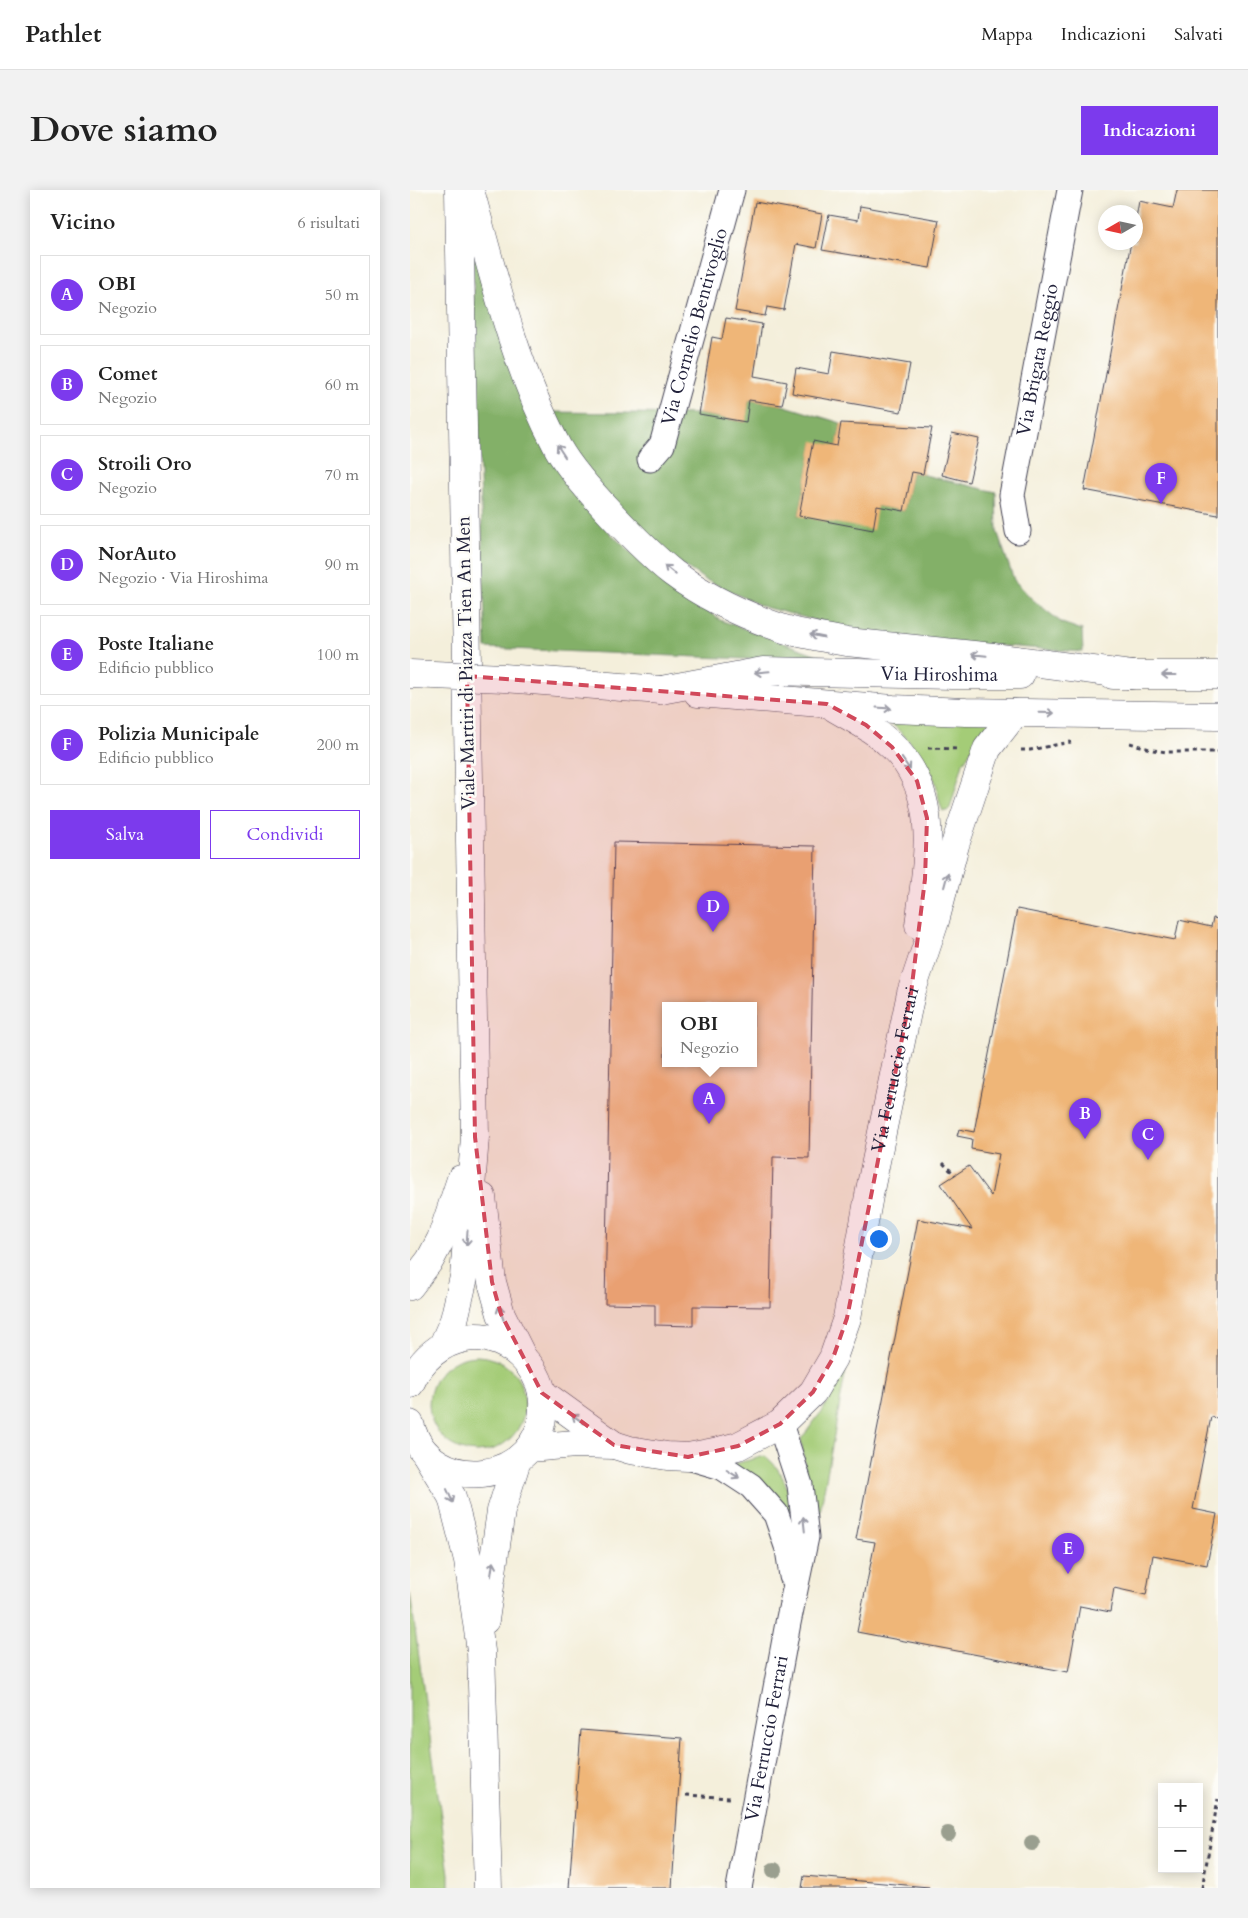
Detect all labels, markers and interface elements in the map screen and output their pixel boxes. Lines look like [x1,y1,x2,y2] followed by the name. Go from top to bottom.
[25,18,102,51] text: Pathlet
[981,22,1033,47] text: Mappa
[1061,22,1146,47] text: Indicazioni
[1174,22,1223,47] text: Salvati
[30,106,218,154] text: Dove siamo
[1081,106,1218,155] button: Indicazioni
[1098,205,1143,250] north arrow
[50,208,115,237] text: Vicino
[297,212,360,234] text: 6 risultati
[655,225,734,429] street label: Via Cornelio Bentivoglio
[98,271,136,297] text: OBI
[1010,281,1065,438] street label: Via Brigata Reggio
[61,284,73,306] text: A
[325,284,359,306] text: 50 m
[98,297,157,319] text: Negozio
[98,361,157,387] text: Comet
[61,374,73,396] text: B
[325,374,359,396] text: 60 m
[98,387,157,409] text: Negozio
[556,444,566,458] one-way arrow
[98,451,192,477] text: Stroili Oro
[1145,463,1177,504] pin: F
[61,464,73,486] text: C
[325,464,359,486] text: 70 m
[98,477,157,499] text: Negozio
[450,516,482,810] street label: Viale Martiri di Piazza Tien An Men
[98,541,176,567] text: NorAuto
[60,554,74,576] text: D
[325,554,359,576] text: 90 m
[664,564,677,575] one-way arrow
[98,567,268,589] text: Negozio · Via Hiroshima
[98,631,214,657] text: Poste Italiane
[810,631,826,641] one-way arrow
[62,644,72,666] text: E
[317,644,359,666] text: 100 m
[971,650,987,660] one-way arrow
[98,657,214,679] text: Edificio pubblico
[880,660,998,688] street label: Via Hiroshima
[754,667,770,677] one-way arrow
[1162,670,1178,680] one-way arrow
[876,703,892,713] one-way arrow
[1038,708,1054,718] one-way arrow
[98,721,259,747] text: Polizia Municipale
[62,734,72,756] text: F
[317,734,359,756] text: 200 m
[98,747,214,769] text: Edificio pubblico
[901,757,912,770] one-way arrow
[50,810,200,859] button: Salva
[210,810,360,859] button: Condividi
[942,872,951,888] one-way arrow
[697,891,729,932] pin: D
[865,983,925,1155] street label: Via Ferruccio Ferrari
[662,1002,757,1067] popup
[680,1011,718,1037] text: OBI
[680,1037,739,1059] text: Negozio
[693,1083,725,1124] pin: A
[1069,1098,1101,1139] pin: B
[1132,1119,1164,1160] pin: C
[866,1226,892,1252] your location
[462,1230,472,1246] one-way arrow
[496,1305,505,1321] one-way arrow
[572,1414,585,1425] one-way arrow
[725,1469,739,1479] one-way arrow
[446,1488,456,1503] one-way arrow
[799,1516,809,1532] one-way arrow
[1052,1533,1084,1574] pin: E
[488,1561,498,1577] one-way arrow
[739,1653,795,1824] street label: Via Ferruccio Ferrari
[1158,1783,1203,1873] map controls
[1158,1783,1203,1828] button: +
[1158,1828,1203,1873] button: −

